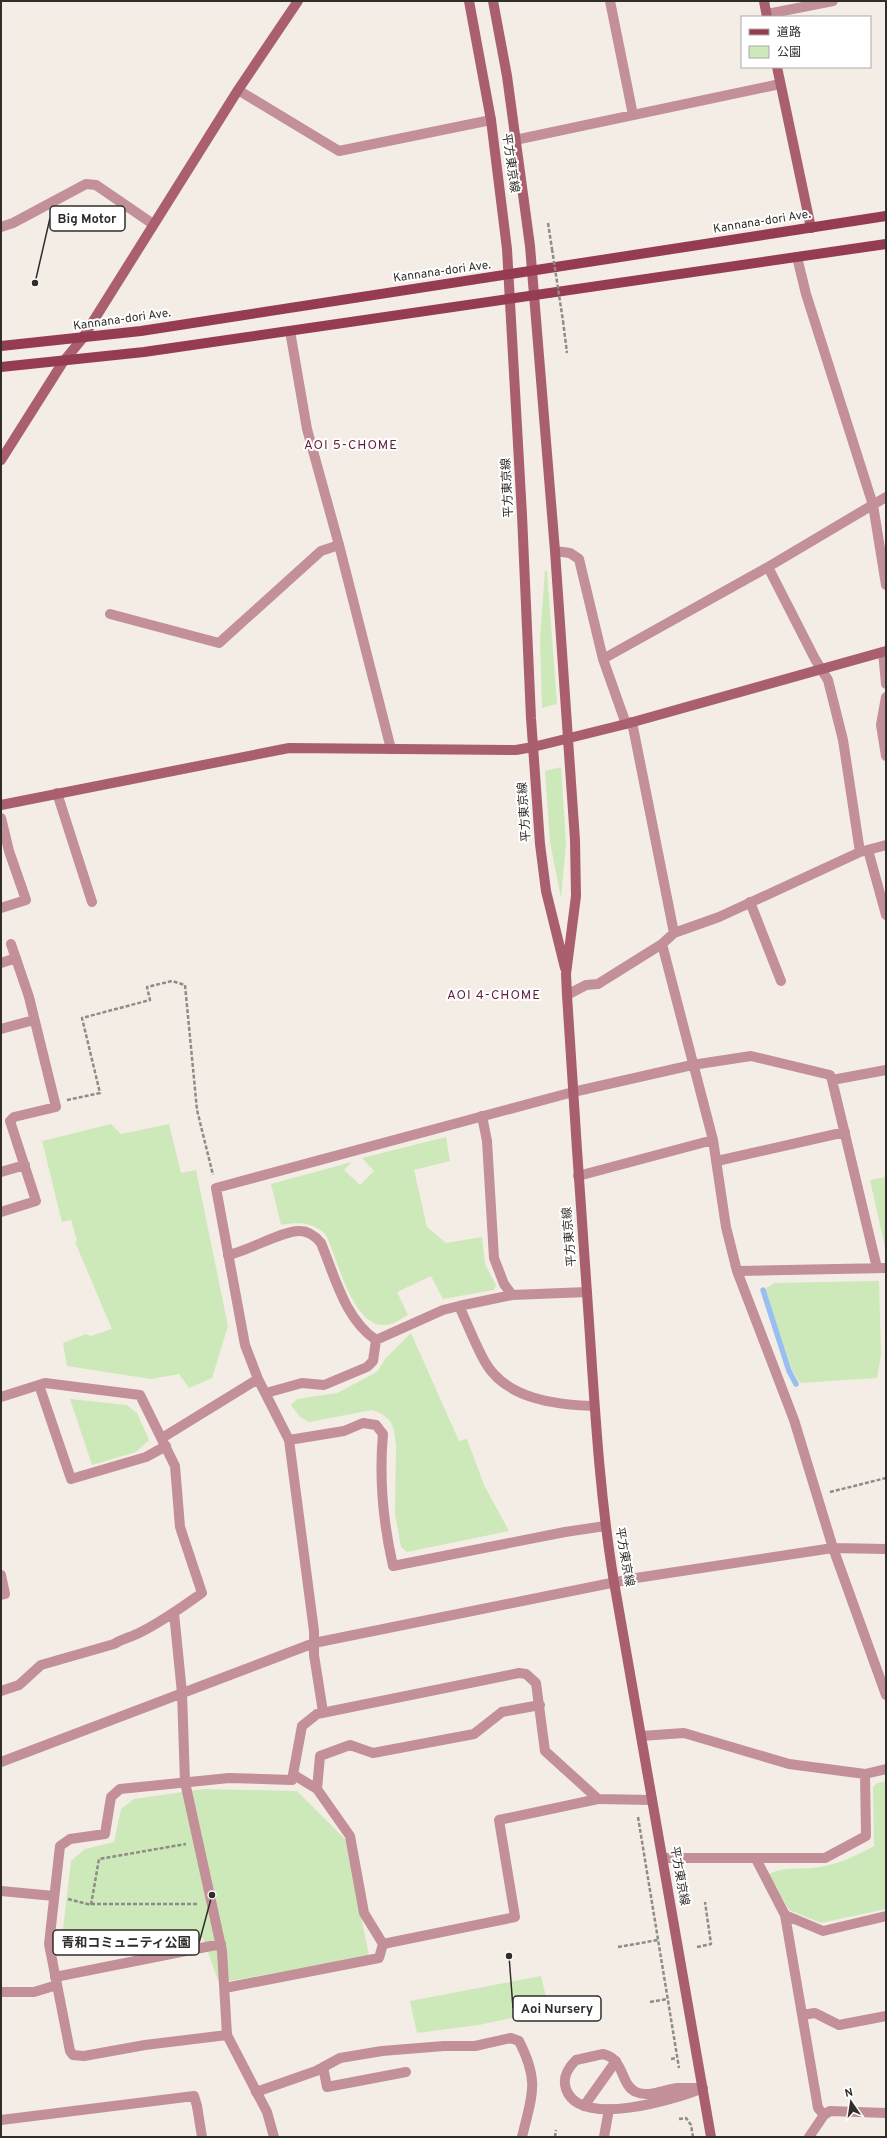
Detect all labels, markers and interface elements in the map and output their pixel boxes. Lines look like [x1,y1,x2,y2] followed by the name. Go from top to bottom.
[741,16,871,68] legend
[777,25,801,41] text: 道路
[777,45,801,61] text: 公園
[498,132,522,194] street label: 平方東京線
[50,206,125,231] callout: Big Motor
[712,206,812,238] street label: Kannana-dori Ave.
[58,212,117,228] text: Big Motor
[392,257,492,287] street label: Kannana-dori Ave.
[72,305,172,335] street label: Kannana-dori Ave.
[304,438,398,454] district label: AOI 5-CHOME
[498,458,518,518] street label: 平方東京線
[515,782,535,842] street label: 平方東京線
[447,988,541,1004] district label: AOI 4-CHOME
[559,1206,581,1268] street label: 平方東京線
[611,1526,637,1588] street label: 平方東京線
[666,1845,692,1907] street label: 平方東京線
[53,1930,199,1955] callout: 青和コミュニティ公園
[61,1935,191,1952] text: 青和コミュニティ公園
[513,1996,601,2021] callout: Aoi Nursery
[521,2002,594,2018] text: Aoi Nursery
[831,2082,871,2122] north arrow
[844,2086,854,2101] text: N

